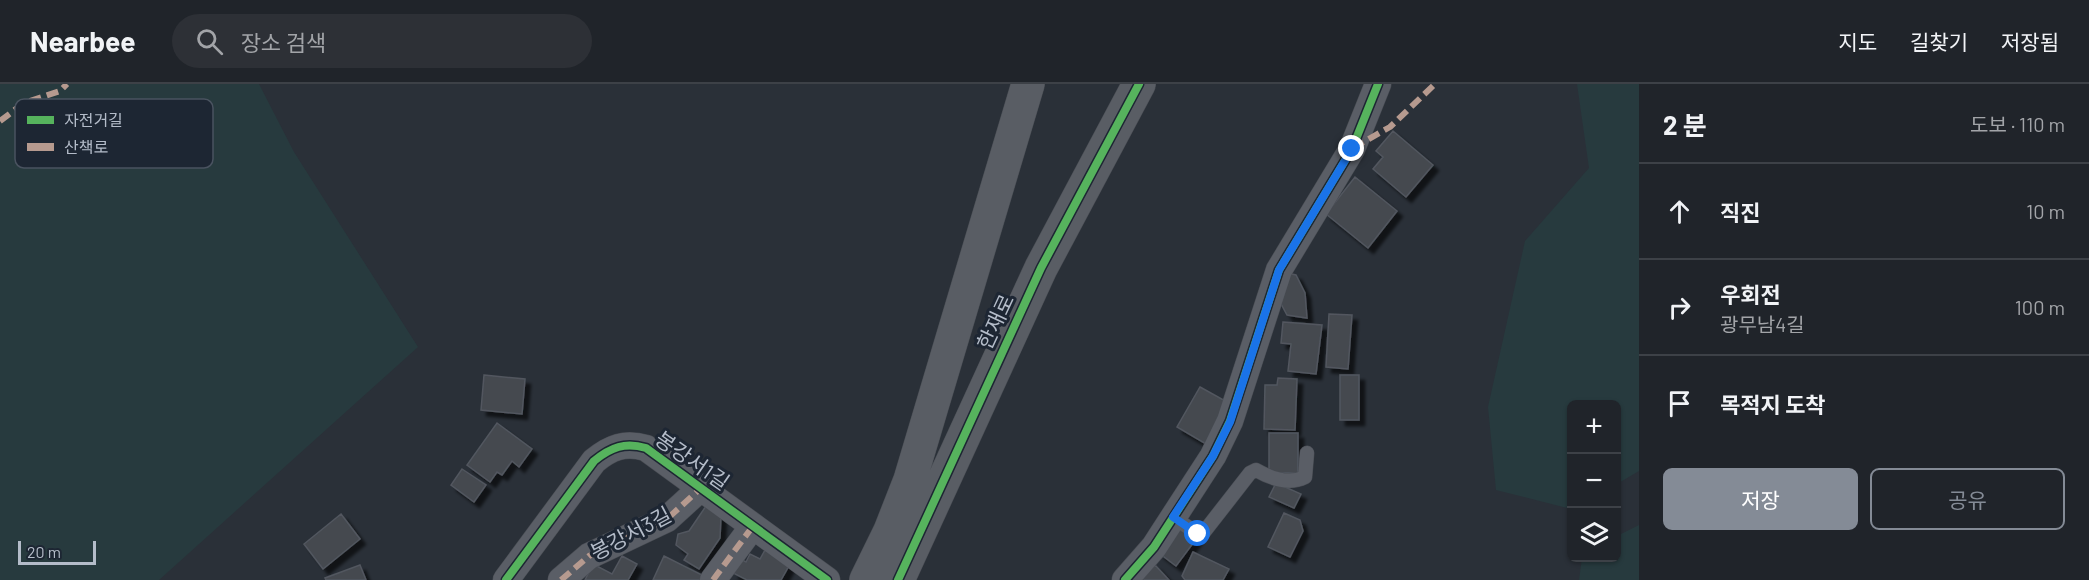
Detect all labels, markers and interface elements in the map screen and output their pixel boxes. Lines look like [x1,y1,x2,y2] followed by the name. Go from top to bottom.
[172,14,592,68] search box
[30,24,136,58] text: Nearbee
[193,25,226,58] icon: search
[241,29,326,55] text: 장소 검색
[1838,29,1877,54] text: 지도
[1910,29,1968,54] text: 길찾기
[2001,29,2059,54] text: 저장됨
[15,99,213,168] legend
[1663,109,1707,140] text: 2 분
[64,110,123,129] text: 자전거길
[1970,112,2065,136] text: 도보 · 110 m
[1338,135,1364,161] route end
[64,137,108,156] text: 산책로
[1663,195,1696,228] icon: ahead
[1720,199,1760,225] text: 직진
[2026,199,2065,223] text: 10 m
[1720,281,1781,307] text: 우회전
[971,290,1018,353] street label: 한재로
[1663,291,1696,324] icon: right
[2015,295,2065,319] text: 100 m
[1720,312,1805,336] text: 광무남4길
[1663,387,1696,420] icon: arrive
[1720,391,1826,417] text: 목적지 도착
[1567,400,1621,562] map controls
[1567,400,1621,454] button: +
[651,425,735,494] street label: 봉강서1길
[1567,454,1621,508] button: −
[1663,468,1858,530] button: 저장
[1870,468,2065,530] button: 공유
[586,501,675,564] street label: 봉강서3길
[1567,508,1621,562] button: layers
[1184,520,1210,546] route start
[18,538,96,566] scale bar
[27,542,61,561] text: 20 m

